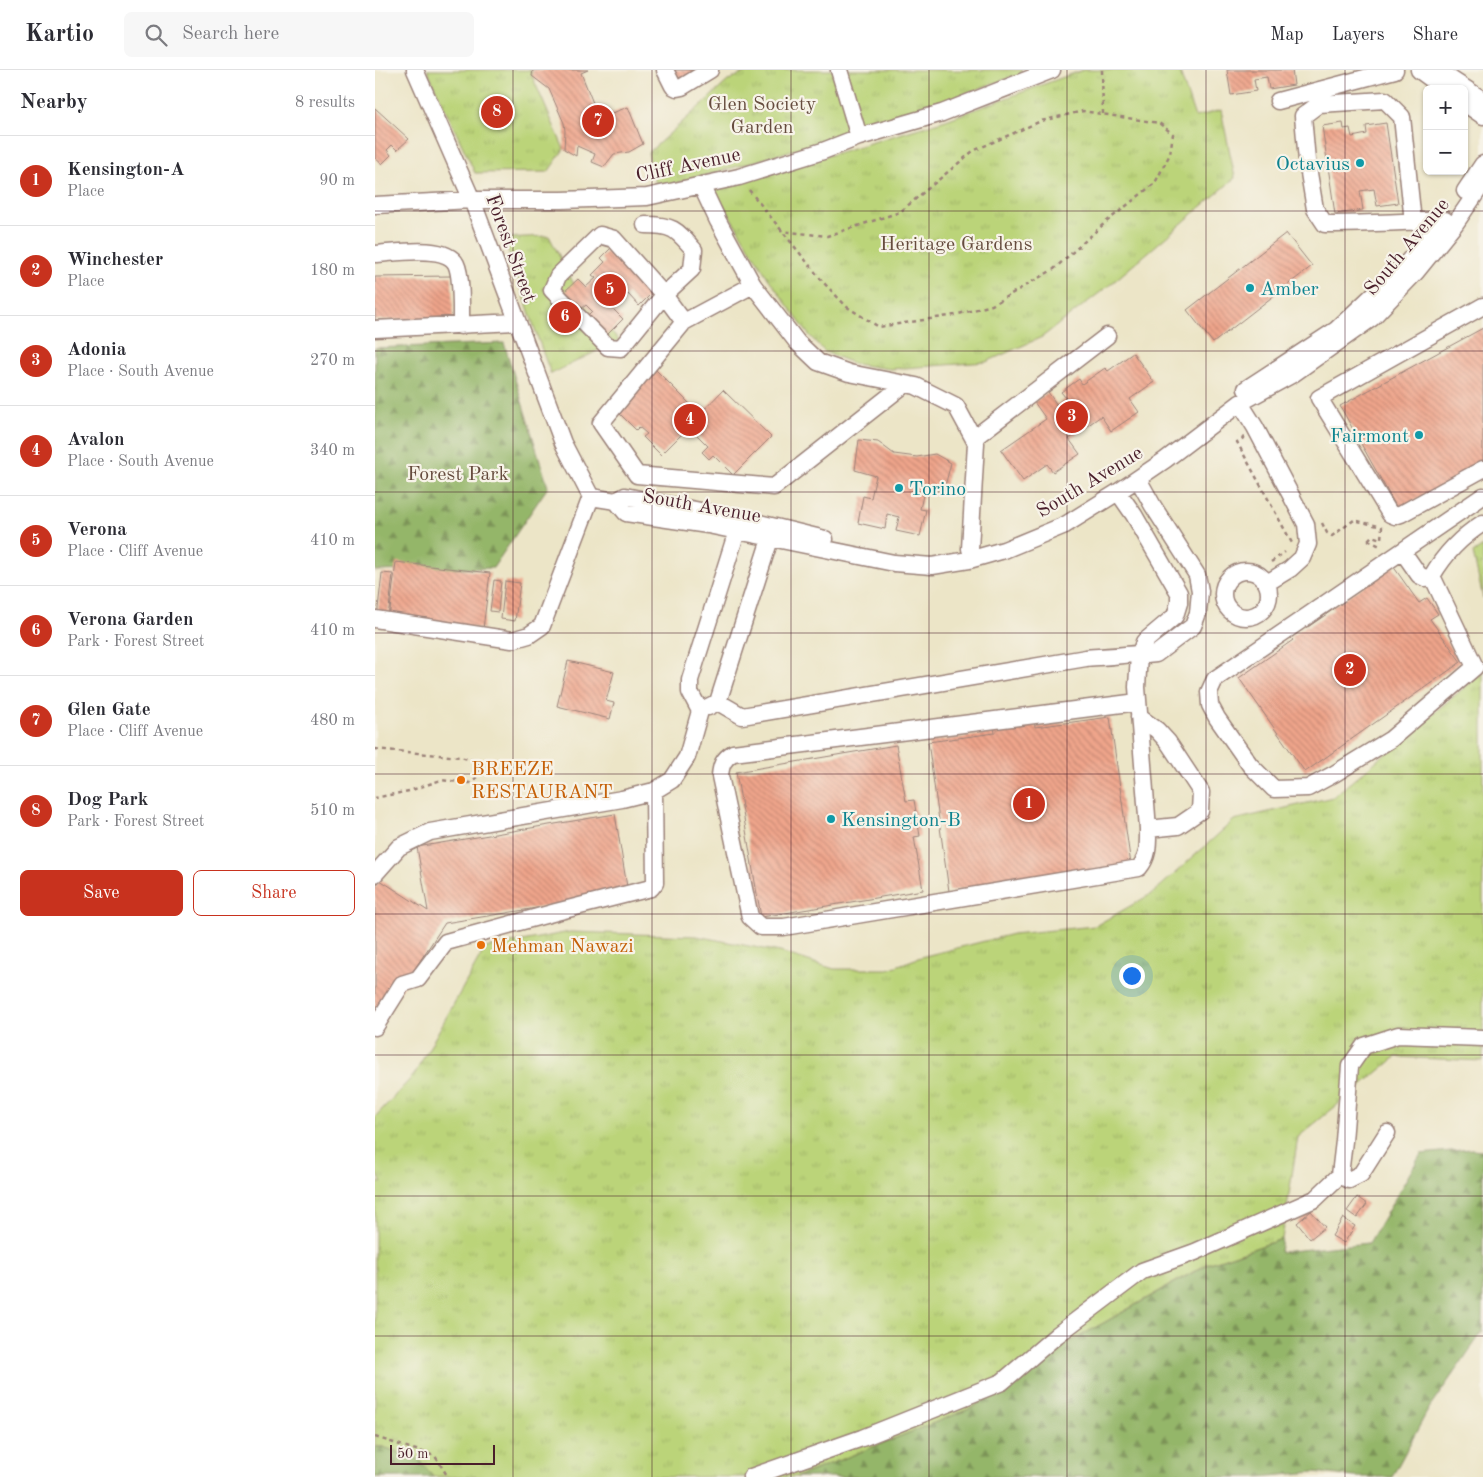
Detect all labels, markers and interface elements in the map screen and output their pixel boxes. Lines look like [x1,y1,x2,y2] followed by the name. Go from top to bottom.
[124,12,474,57] search box
[142,21,170,49] icon: search
[25,23,94,47] text: Kartio
[182,25,279,44] text: Search here
[1270,26,1304,44] text: Map
[1332,26,1384,44] text: Layers
[1412,26,1458,44] text: Share
[1423,85,1468,175] map controls
[1423,85,1468,130] button: +
[20,92,88,113] text: Nearby
[481,93,513,131] pin: 8
[295,95,355,111] text: 8 results
[708,95,817,138] park label: Glen Society Garden
[582,102,614,140] pin: 7
[1423,130,1468,175] button: −
[634,145,743,187] street label: Cliff Avenue
[1276,155,1350,175] place label: Octavius
[1354,157,1366,169] marker: Octavius
[67,161,184,180] text: Kensington-A
[31,173,41,189] text: 1
[319,173,355,189] text: 90 m
[67,184,104,200] text: Place
[481,192,539,306] street label: Forest Street
[1361,195,1454,300] street label: South Avenue
[880,235,1032,255] park label: Heritage Gardens
[67,251,163,270] text: Winchester
[31,263,41,279] text: 2
[310,263,355,279] text: 180 m
[594,271,626,309] pin: 5
[67,274,104,290] text: Place
[1260,280,1319,300] place label: Amber
[1244,282,1256,294] marker: Amber
[549,298,581,336] pin: 6
[67,341,126,360] text: Adonia
[31,353,41,369] text: 3
[310,353,355,369] text: 270 m
[67,364,214,380] text: Place · South Avenue
[1056,398,1088,436] pin: 3
[674,401,706,439] pin: 4
[1330,427,1409,447] place label: Fairmont
[1413,429,1425,441] marker: Fairmont
[67,431,125,450] text: Avalon
[31,443,41,459] text: 4
[310,443,355,459] text: 340 m
[1033,443,1147,522] street label: South Avenue
[67,454,214,470] text: Place · South Avenue
[407,465,509,485] park label: Forest Park
[909,480,966,500] place label: Torino
[893,482,905,494] marker: Torino
[641,487,762,527] street label: South Avenue
[67,521,127,540] text: Verona
[31,533,41,549] text: 5
[310,533,355,549] text: 410 m
[67,544,203,560] text: Place · Cliff Avenue
[67,611,194,630] text: Verona Garden
[31,623,41,639] text: 6
[310,623,355,639] text: 410 m
[67,634,204,650] text: Park · Forest Street
[1334,651,1366,689] pin: 2
[67,701,151,720] text: Glen Gate
[31,713,41,729] text: 7
[310,713,355,729] text: 480 m
[67,724,203,740] text: Place · Cliff Avenue
[471,760,613,803] place label: BREEZE RESTAURANT
[455,774,467,786] marker: BREEZE RESTAURANT
[1013,785,1045,823] pin: 1
[67,791,148,810] text: Dog Park
[31,803,41,819] text: 8
[310,803,355,819] text: 510 m
[841,811,961,831] place label: Kensington-B
[825,813,837,825] marker: Kensington-B
[67,814,204,830] text: Park · Forest Street
[20,870,183,916] button: Save
[193,870,355,916] button: Share
[491,937,634,957] place label: Mehman Nawazi
[475,939,487,951] marker: Mehman Nawazi
[1119,963,1145,989] your location
[390,1442,495,1465] scale bar
[397,1447,428,1461] text: 50 m

